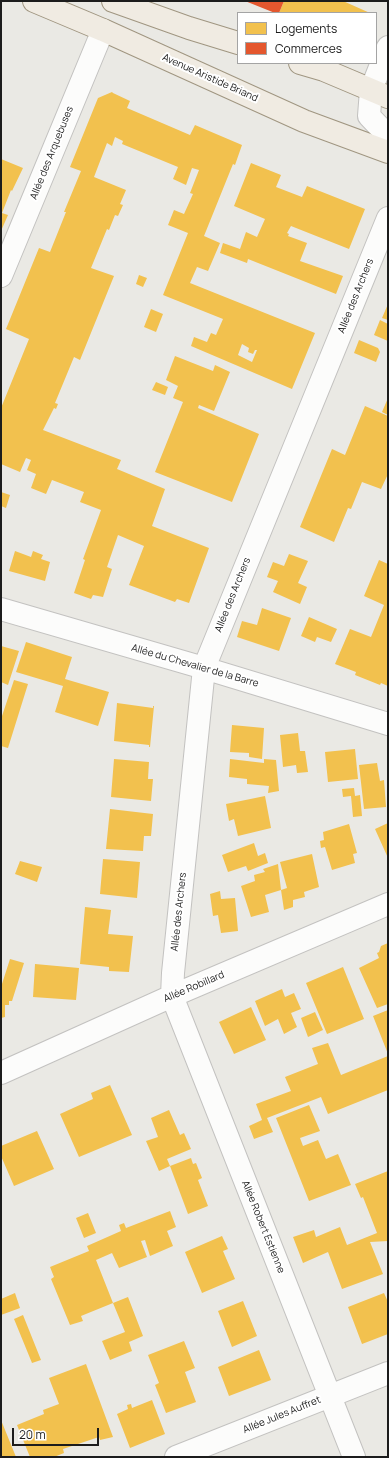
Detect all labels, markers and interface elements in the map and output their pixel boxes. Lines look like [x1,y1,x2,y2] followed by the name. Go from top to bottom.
[237,12,377,64] legend
[275,20,337,37] text: Logements
[275,40,342,57] text: Commerces
[160,52,260,104] street label: Avenue Aristide Briand
[28,105,76,201] street label: Allée des Arquebuses
[336,257,376,335] street label: Allée des Archers
[213,556,253,634] street label: Allée des Archers
[130,642,260,690] street label: Allée du Chevalier de la Barre
[169,872,189,952] street label: Allée des Archers
[162,969,226,1005] street label: Allée Robillard
[239,1179,287,1275] street label: Allée Robert Estienne
[241,1394,323,1436] street label: Allée Jules Auffret
[14,1420,101,1446] scale bar
[19,1426,46,1443] text: 20 m

